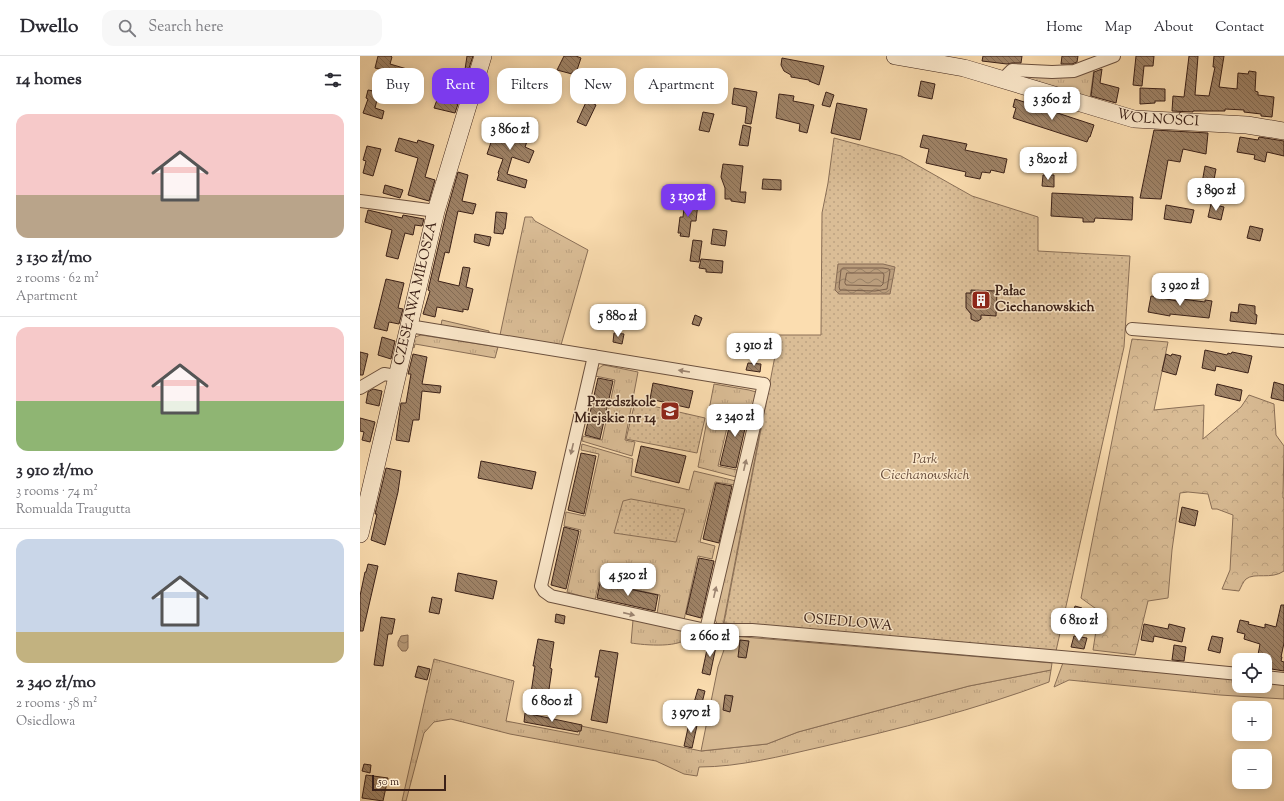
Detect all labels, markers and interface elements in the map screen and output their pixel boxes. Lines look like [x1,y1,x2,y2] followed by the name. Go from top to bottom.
[102,10,382,46] search box
[20,14,78,41] text: Dwello
[116,17,138,39] icon: search
[148,17,224,38] text: Search here
[1046,18,1083,38] text: Home
[1105,18,1132,38] text: Map
[1154,18,1193,38] text: About
[1215,18,1264,38] text: Contact
[16,68,82,92] text: 14 homes
[372,68,424,104] chip: Buy
[432,68,489,104] chip: Rent
[497,68,562,104] chip: Filters
[570,68,626,104] chip: New
[634,68,728,104] chip: Apartment
[322,69,344,91] icon: filters
[1011,87,1093,121] pin: 3 360 zł
[1033,91,1071,109] text: 3 360 zł
[1114,104,1200,132] street label: WOLNOŚCI
[469,117,551,151] pin: 3 860 zł
[490,121,530,139] text: 3 860 zł
[144,140,216,212] icon: home
[1007,147,1089,181] pin: 3 820 zł
[1029,151,1067,169] text: 3 820 zł
[1175,178,1257,212] pin: 3 890 zł
[1196,182,1236,200] text: 3 890 zł
[647,184,729,218] pin: 3 130 zł
[670,188,706,206] text: 3 130 zł
[390,219,443,368] street label: CZESŁAWA MIŁOSZA
[16,246,92,270] text: 3 130 zł/mo
[16,270,99,288] text: 2 rooms · 62 m²
[1139,273,1221,307] pin: 3 920 zł
[1161,277,1199,295] text: 3 920 zł
[995,282,1096,318] place label: Pałac Ciechanowskich
[16,288,77,306] text: Apartment
[970,289,992,311] building icon: Pałac Ciechanowskich
[577,304,659,338] pin: 5 880 zł
[599,308,637,326] text: 5 880 zł
[713,333,795,367] pin: 3 910 zł
[736,337,772,355] text: 3 910 zł
[144,353,216,425] icon: home
[678,368,690,374] one-way arrow
[574,393,656,429] place label: Przedszkole Miejskie nr 14
[659,400,681,422] school or university icon: Przedszkole Miejskie nr 14
[694,404,776,438] pin: 2 340 zł
[716,408,754,426] text: 2 340 zł
[569,442,575,455] one-way arrow
[881,450,970,486] park label: Park Ciechanowskich
[16,459,93,483] text: 3 910 zł/mo
[742,459,748,471] one-way arrow
[16,483,98,501] text: 3 rooms · 74 m²
[16,501,131,519] text: Romualda Traugutta
[587,563,669,597] pin: 4 520 zł
[144,565,216,637] icon: home
[609,567,647,585] text: 4 520 zł
[713,586,719,598] one-way arrow
[1038,608,1120,642] pin: 6 810 zł
[803,609,894,637] street label: OSIEDLOWA
[623,611,635,617] one-way arrow
[1060,612,1098,630] text: 6 810 zł
[669,624,751,658] pin: 2 660 zł
[690,628,730,646] text: 2 660 zł
[1232,653,1272,789] map controls
[1232,653,1272,693] button: locate
[16,671,96,695] text: 2 340 zł/mo
[511,689,593,723] pin: 6 800 zł
[532,693,572,711] text: 6 800 zł
[16,695,97,713] text: 2 rooms · 58 m²
[650,700,732,734] pin: 3 970 zł
[1232,701,1272,741] button: +
[672,704,710,722] text: 3 970 zł
[16,713,75,731] text: Osiedlowa
[1232,749,1272,789] button: −
[372,773,446,792] scale bar
[378,774,399,790] text: 50 m

